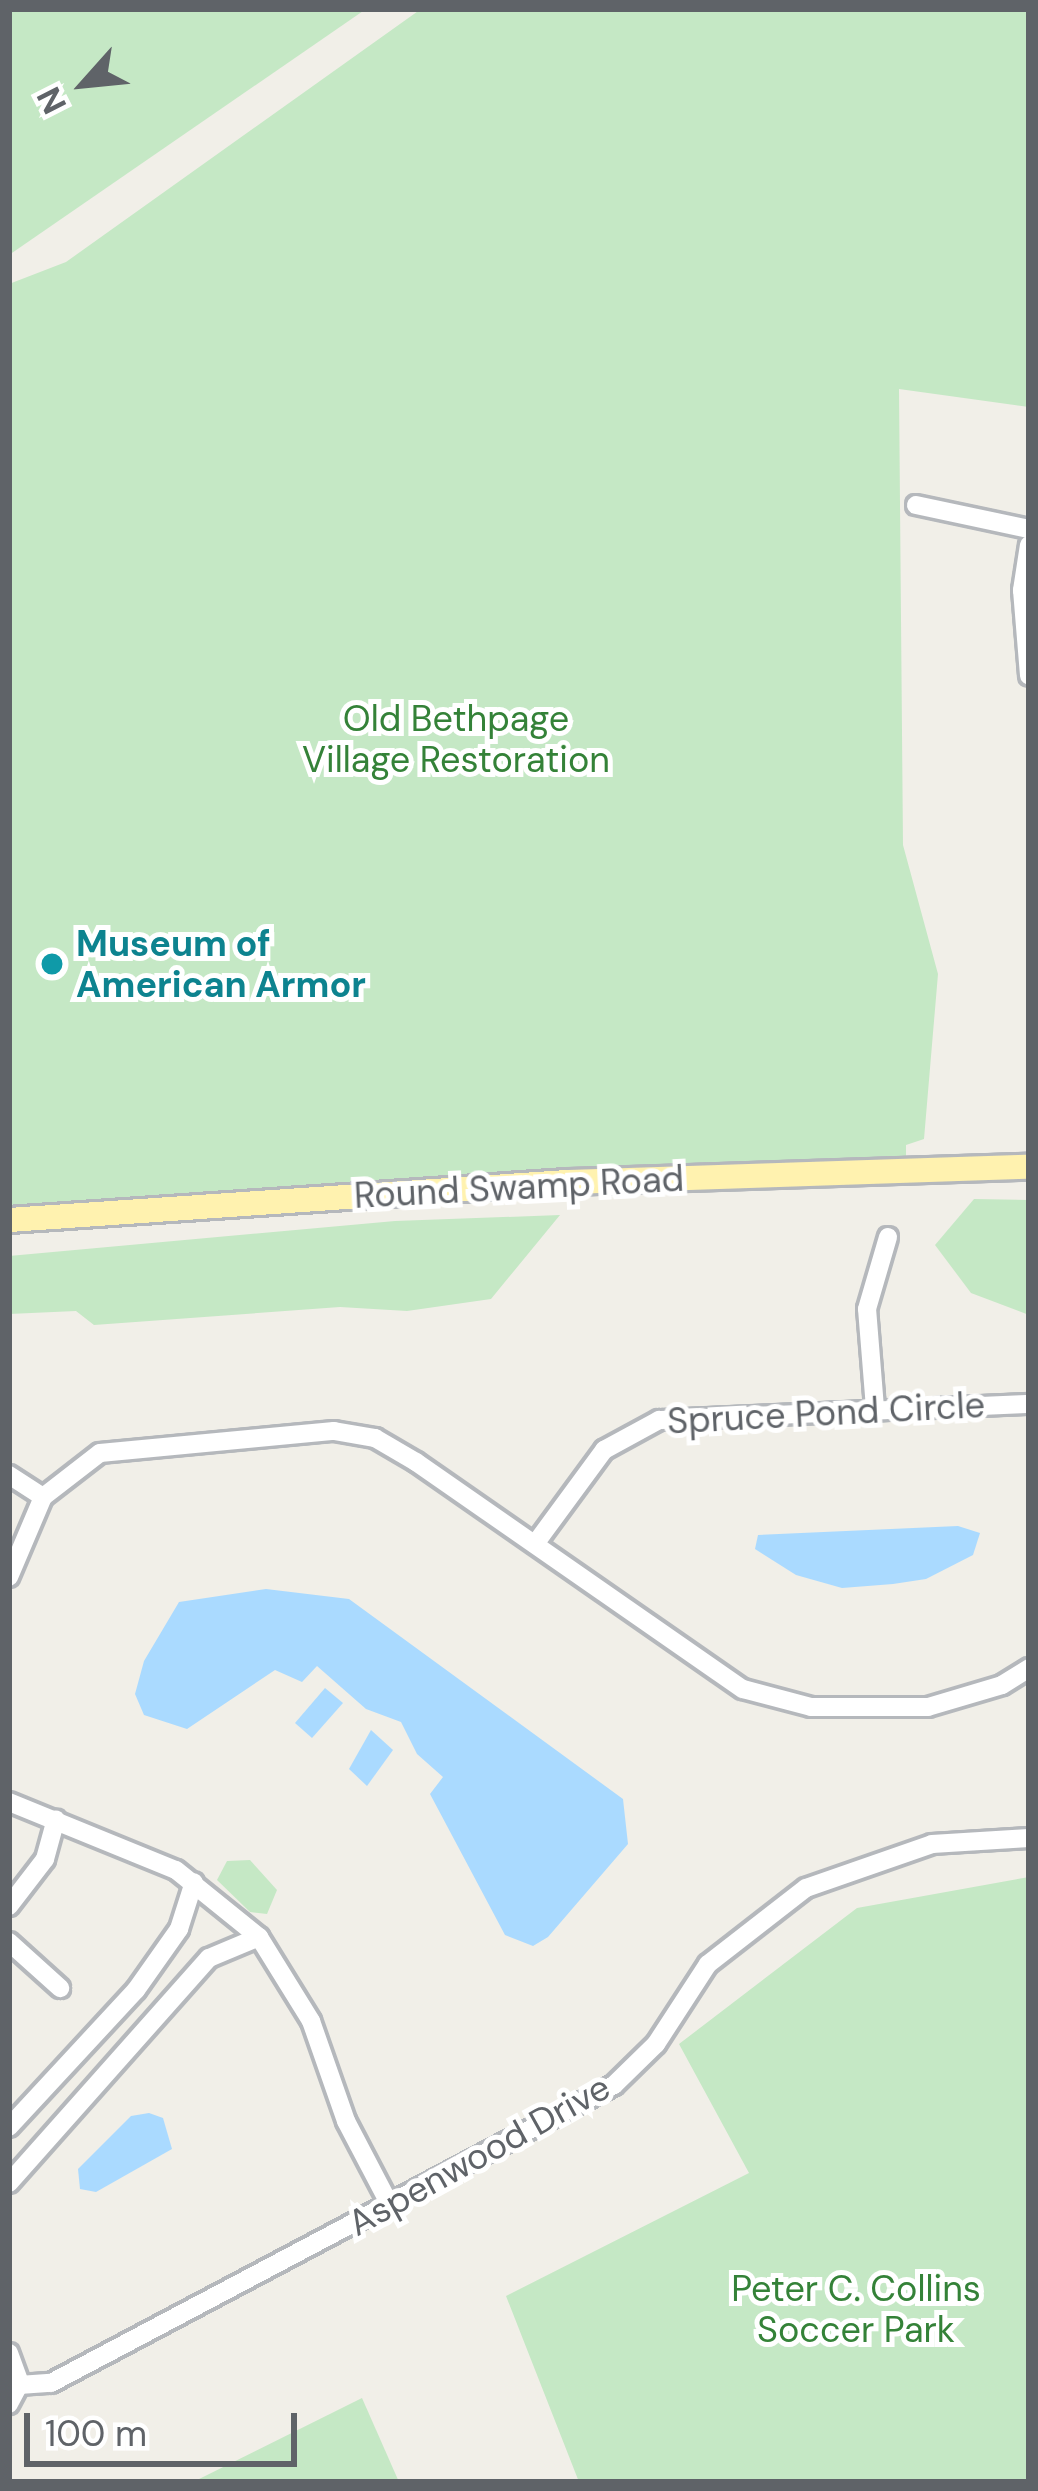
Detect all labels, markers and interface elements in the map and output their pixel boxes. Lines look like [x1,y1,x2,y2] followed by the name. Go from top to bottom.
[24,24,144,144] north arrow
[27,80,76,121] text: N
[302,696,610,781] park label: Old Bethpage Village Restoration
[76,921,366,1006] place label: Museum of American Armor
[39,951,65,977] marker: Museum of American Armor
[353,1157,685,1217] street label: Round Swamp Road
[666,1383,986,1443] street label: Spruce Pond Circle
[341,2065,617,2245] street label: Aspenwood Drive
[731,2266,981,2351] park label: Peter C. Collins Soccer Park
[30,2389,303,2463] scale bar
[45,2410,147,2457] text: 100 m

